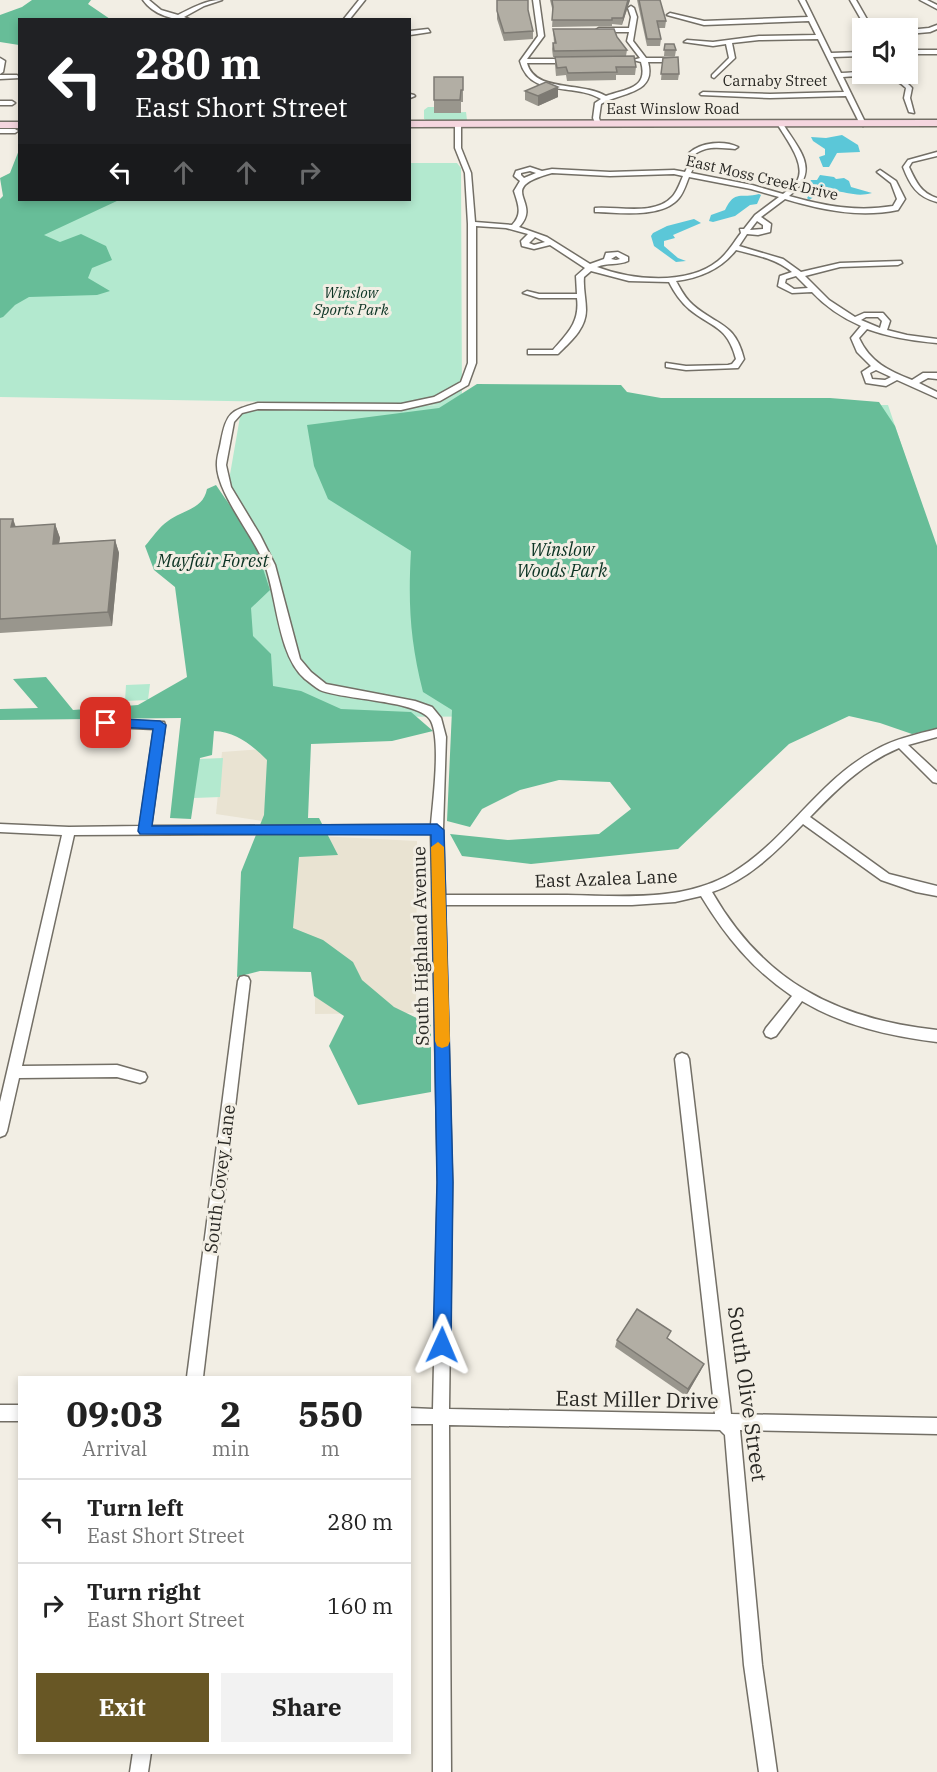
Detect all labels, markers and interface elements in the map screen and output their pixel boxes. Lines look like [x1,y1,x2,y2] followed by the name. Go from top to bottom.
[852,18,918,84] map controls
[852,18,918,84] button: sound
[135,36,261,91] text: 280 m
[36,42,114,120] icon: left
[723,71,827,90] street label: Carnaby Street
[135,89,348,124] text: East Short Street
[606,99,740,118] street label: East Winslow Road
[684,151,840,204] street label: East Moss Creek Drive
[104,156,137,189] icon: left
[167,156,200,189] icon: ahead
[230,156,263,189] icon: ahead
[293,156,326,189] icon: right
[312,283,389,319] park label: Winslow Sports Park
[517,538,608,582] park label: Winslow Woods Park
[156,549,269,572] park label: Mayfair Forest
[80,697,131,748] pin
[89,706,122,739] icon: arrive
[407,846,434,1046] street label: South Highland Avenue
[534,865,678,892] street label: East Azalea Lane
[199,1103,240,1255] street label: South Covey Lane
[722,1304,774,1483] street label: South Olive Street
[410,1313,474,1377] position arrow
[555,1384,719,1414] street label: East Miller Drive
[66,1390,163,1437] text: 09:03
[220,1390,242,1437] text: 2
[298,1390,363,1437] text: 550
[82,1435,147,1462] text: Arrival
[212,1435,250,1462] text: min
[321,1435,340,1462] text: m
[87,1493,183,1522] text: Turn left
[36,1505,69,1538] icon: left
[327,1507,393,1536] text: 280 m
[87,1522,245,1549] text: East Short Street
[87,1577,201,1606] text: Turn right
[36,1589,69,1622] icon: right
[327,1591,393,1620] text: 160 m
[87,1606,245,1633] text: East Short Street
[36,1673,209,1742] button: Exit
[221,1673,393,1742] button: Share

